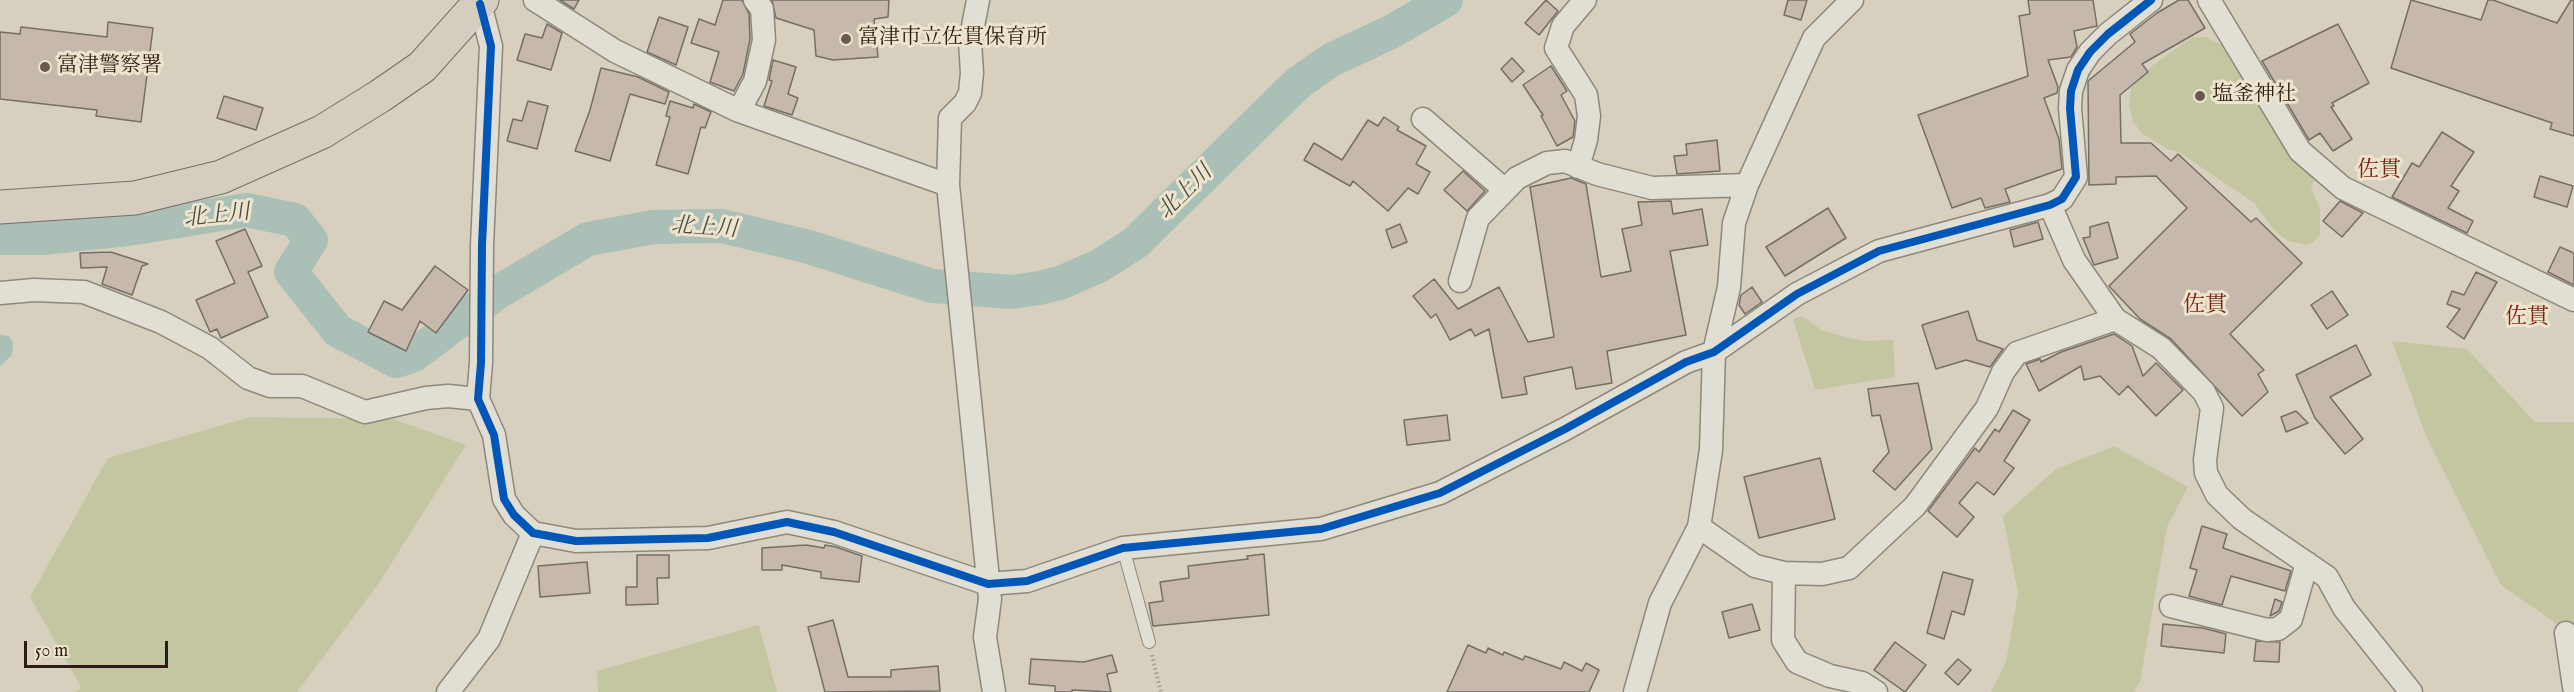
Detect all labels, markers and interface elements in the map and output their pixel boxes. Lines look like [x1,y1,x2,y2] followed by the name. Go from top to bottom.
[858,26,1047,52] place label: 富津市立佐貫保育所
[839,32,853,46] marker: 富津市立佐貫保育所
[57,54,162,80] place label: 富津警察署
[38,60,52,74] marker: 富津警察署
[2212,83,2296,109] place label: 塩釜神社
[2193,89,2207,103] marker: 塩釜神社
[2357,158,2401,184] district label: 佐貫
[1153,160,1219,226] water label: 北上川
[183,200,251,234] water label: 北上川
[670,214,738,244] water label: 北上川
[2183,293,2227,319] district label: 佐貫
[2505,305,2549,331] district label: 佐貫
[27,629,171,667] scale bar
[35,640,68,663] text: 50 m

